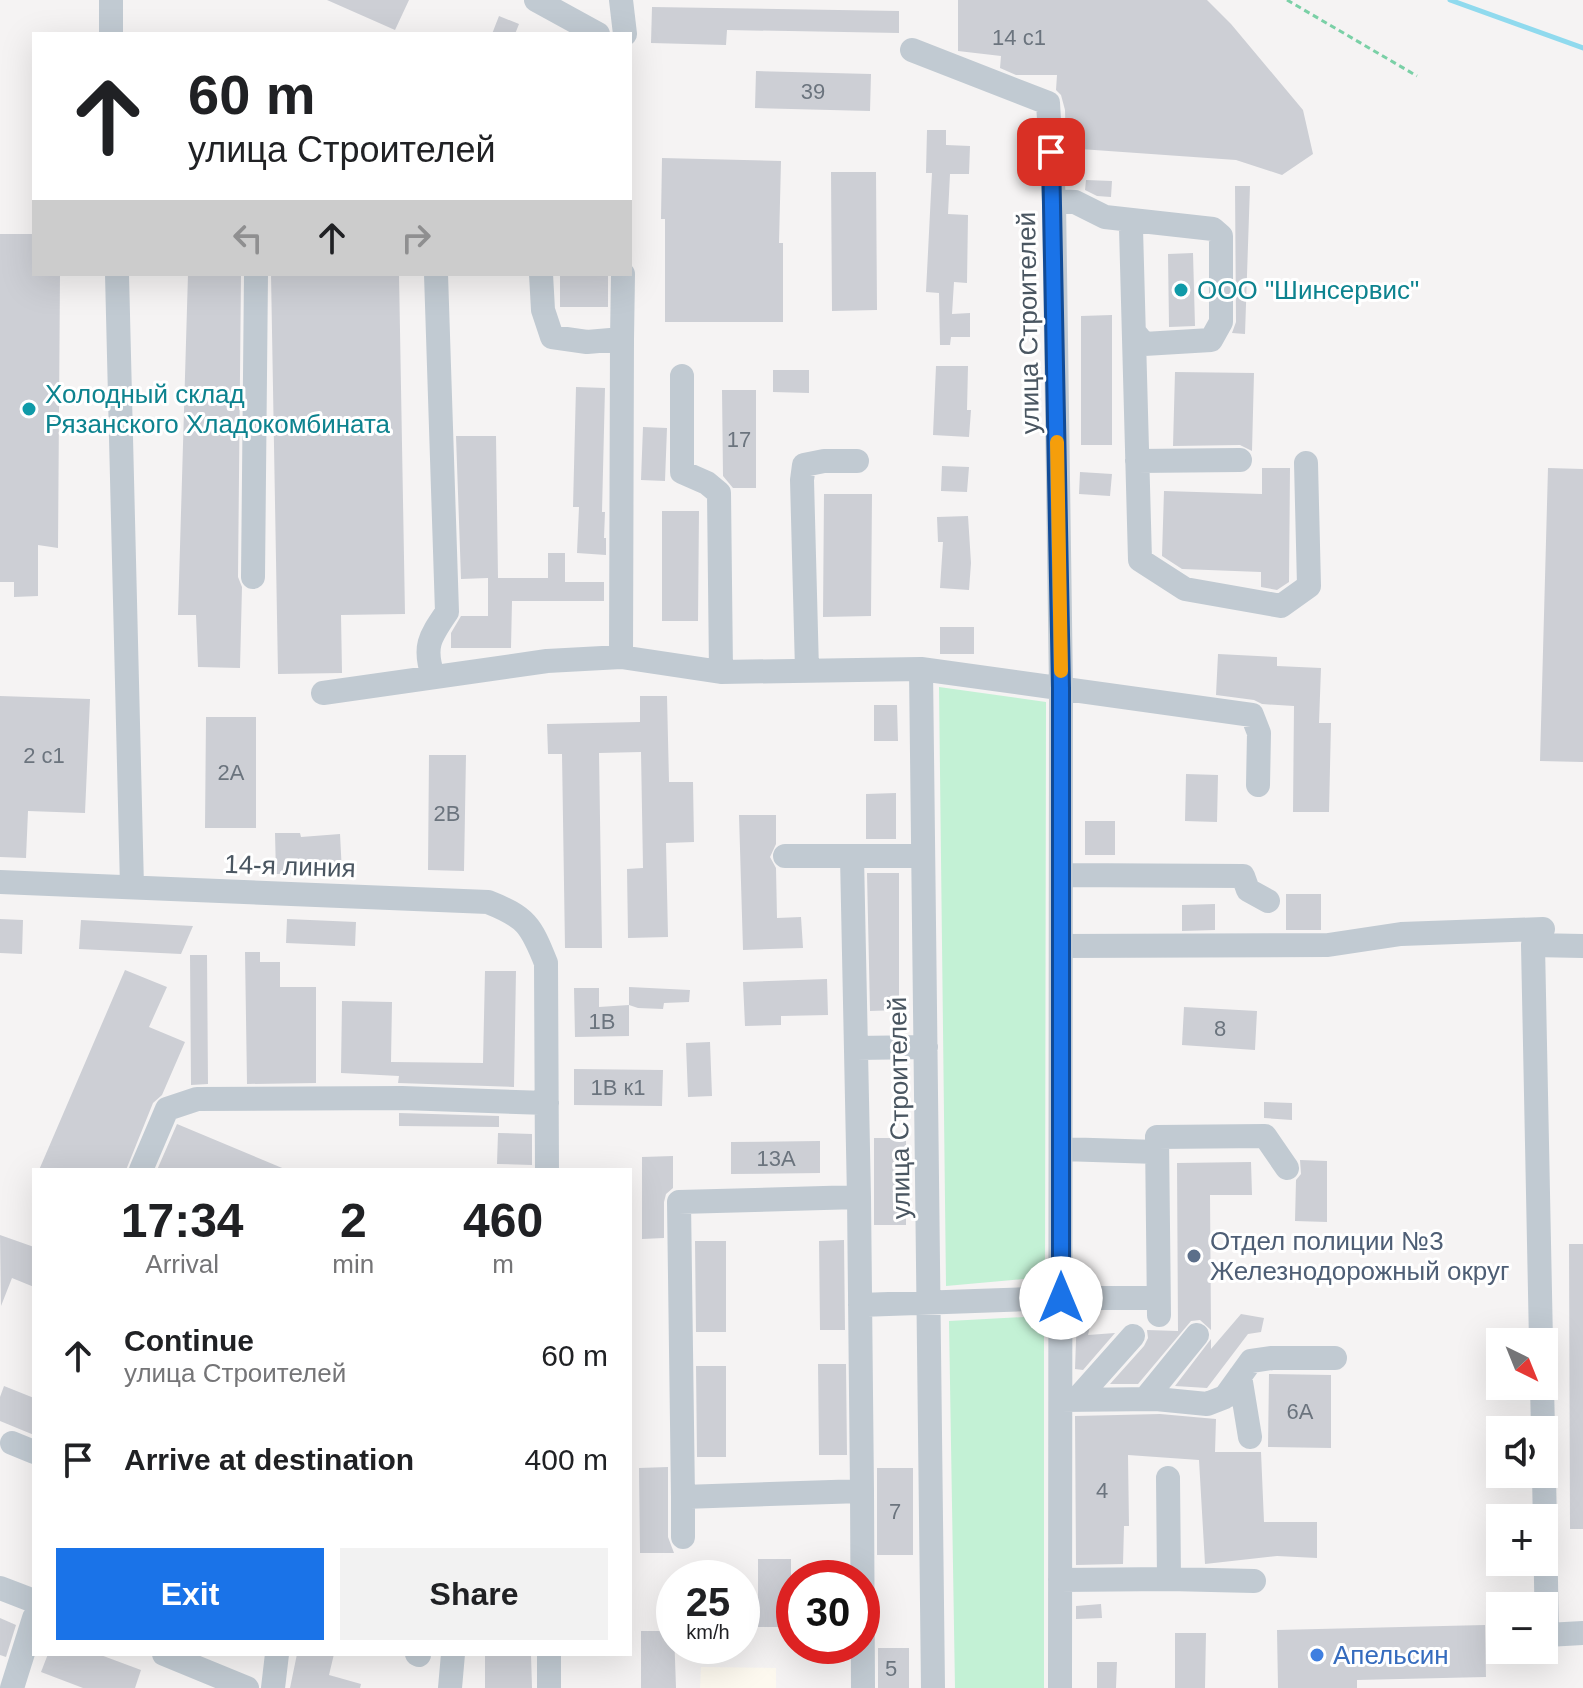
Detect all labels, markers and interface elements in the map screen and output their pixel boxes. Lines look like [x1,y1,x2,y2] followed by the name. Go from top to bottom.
[992,25,1046,50] house number: 14 с1
[188,63,316,126] text: 60 m
[56,64,160,168] icon: ahead
[801,79,825,104] house number: 39
[1017,118,1085,186] pin
[188,129,496,170] text: улица Строителей
[1029,130,1073,174] icon: arrive
[1011,212,1045,434] street label: улица Строителей
[226,216,270,260] icon: left
[310,216,354,260] icon: ahead
[394,216,438,260] icon: right
[1197,275,1419,305] place label: ООО "Шинсервис"
[1172,281,1190,299] marker: ООО "Шинсервис"
[45,379,391,439] place label: Холодный склад Рязанского Хладокомбината
[20,400,38,418] marker: Холодный склад Рязанского Хладокомбината
[727,427,751,452] house number: 17
[23,743,65,768] house number: 2 с1
[218,760,245,785] house number: 2А
[434,801,460,826] house number: 2В
[224,849,356,883] street label: 14-я линия
[882,997,916,1219] street label: улица Строителей
[589,1009,615,1034] house number: 1В
[1214,1016,1226,1041] house number: 8
[591,1075,645,1100] house number: 1В к1
[756,1146,796,1171] house number: 13А
[121,1194,244,1247] text: 17:34
[340,1194,367,1247] text: 2
[463,1194,543,1247] text: 460
[1210,1226,1509,1286] place label: Отдел полиции №3 Железнодорожный округ
[1185,1247,1203,1265] marker: Отдел полиции №3 Железнодорожный округ
[145,1249,219,1279] text: Arrival
[332,1249,374,1279] text: min
[492,1249,514,1279] text: m
[1019,1256,1103,1340] position arrow
[124,1324,254,1357] text: Continue
[1486,1328,1558,1400] north arrow
[1486,1328,1558,1664] map controls
[56,1334,100,1378] icon: ahead
[541,1339,608,1372] text: 60 m
[124,1358,346,1388] text: улица Строителей
[1287,1399,1314,1424] house number: 6А
[1486,1416,1558,1488] button: sound
[56,1438,100,1482] icon: arrive
[124,1443,414,1476] text: Arrive at destination
[525,1443,608,1476] text: 400 m
[1096,1478,1108,1503] house number: 4
[889,1499,901,1524] house number: 7
[1486,1504,1558,1576] button: +
[56,1548,324,1640] button: Exit
[340,1548,608,1640] button: Share
[776,1560,880,1664] speed limit sign: 30
[686,1580,730,1624] text: 25
[1486,1592,1558,1664] button: −
[686,1621,730,1643] text: km/h
[1333,1640,1449,1670] place label: Апельсин
[1308,1646,1326,1664] marker: Апельсин
[885,1656,897,1681] house number: 5

